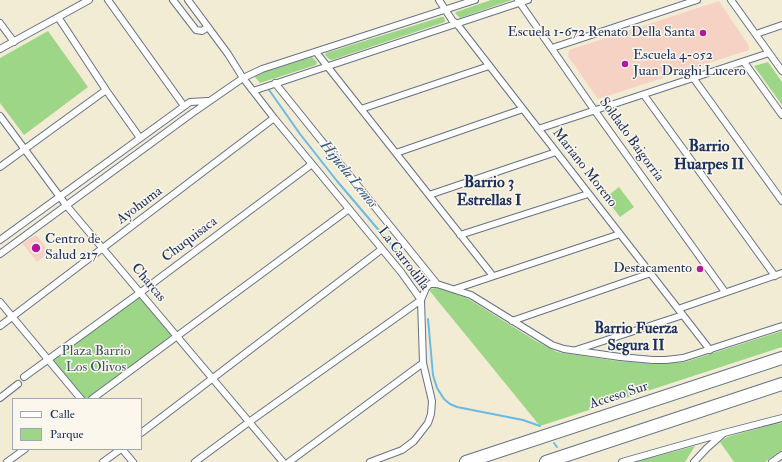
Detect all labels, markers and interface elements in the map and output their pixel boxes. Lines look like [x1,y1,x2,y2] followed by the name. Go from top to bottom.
[508,25,695,41] place label: Escuela 1-672 Renato Della Santa
[698,28,708,38] marker: Escuela 1-672 Renato Della Santa
[633,48,746,80] place label: Escuela 4-052 Juan Draghi Lucero
[620,59,630,69] marker: Escuela 4-052 Juan Draghi Lucero
[595,95,667,185] street label: Soldado Baigorria
[548,125,620,211] street label: Mariano Moreno
[315,138,381,212] water label: Hijuela Lemos
[674,138,744,176] district label: Barrio Huarpes II
[457,174,521,212] district label: Barrio 3 Estrellas I
[114,184,166,228] street label: Ayohuma
[159,214,221,266] street label: Chuquisaca
[374,224,432,294] street label: La Carrodilla
[45,232,100,264] place label: Centro de Salud 217
[30,242,42,254] marker: Centro de Salud 217
[127,260,169,306] street label: Charcas
[613,261,692,277] place label: Destacamento
[695,264,705,274] marker: Destacamento
[594,321,678,356] district label: Barrio Fuerza Segura II
[62,344,130,376] park label: Plaza Barrio Los Olivos
[588,379,650,413] street label: Acceso Sur
[12,398,142,450] legend
[50,407,75,422] text: Calle
[50,427,84,442] text: Parque

